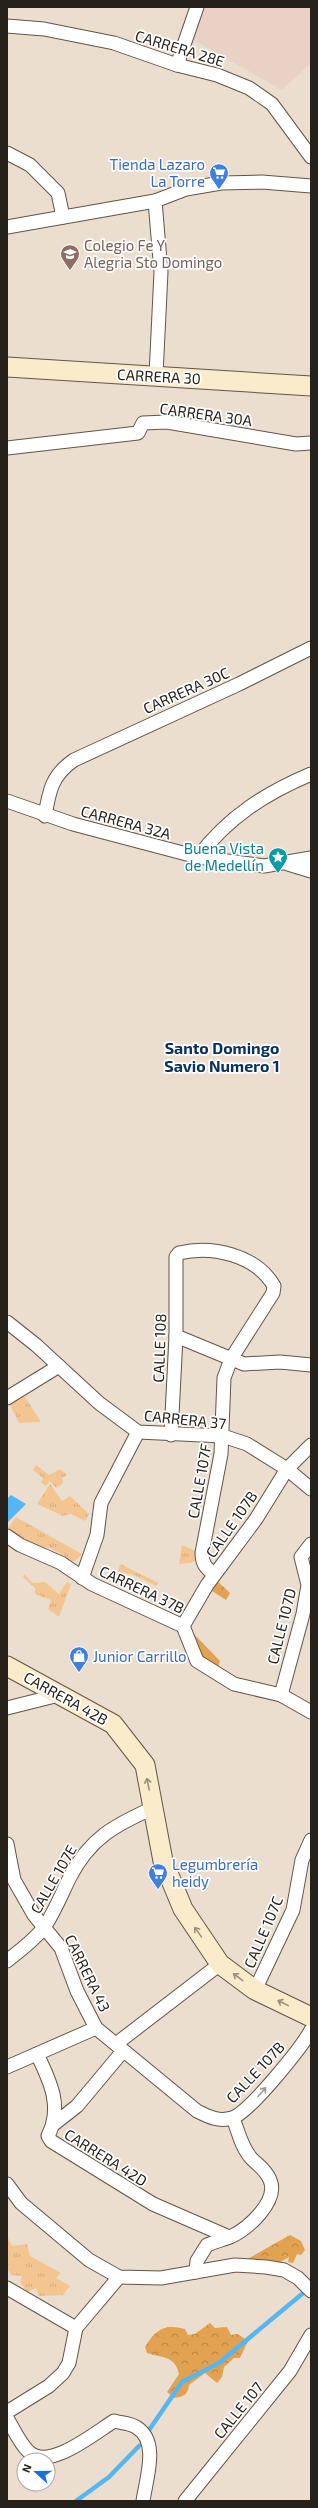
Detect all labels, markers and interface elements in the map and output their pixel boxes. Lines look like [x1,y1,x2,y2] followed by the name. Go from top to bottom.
[133,26,227,70] street label: CARRERA 28E
[109,155,205,190] place label: Tienda Lazaro La Torre
[208,162,230,190] supermarket icon: Tienda Lazaro La Torre
[84,236,222,271] place label: Colegio Fe Y Alegria Sto Domingo
[59,243,81,271] school or university icon: Colegio Fe Y Alegria Sto Domingo
[117,365,201,387] street label: CARRERA 30
[159,399,254,429] street label: CARRERA 30A
[140,663,232,717] street label: CARRERA 30C
[79,801,174,843] street label: CARRERA 32A
[184,839,264,874] place label: Buena Vista de Medellín
[267,846,289,874] place icon: Buena Vista de Medellín
[164,1038,280,1075] district label: Santo Domingo Savio Numero 1
[149,1313,169,1383] street label: CALLE 108
[143,1406,227,1432] street label: CARRERA 37
[184,1442,214,1520] street label: CALLE 107F
[202,1487,260,1561] street label: CALLE 107B
[97,1561,187,1617] street label: CARRERA 37B
[263,1586,299,1666] street label: CALLE 107D
[68,1645,90,1673] shop icon: Junior Carrillo
[93,1647,187,1665] place label: Junior Carrillo
[21,1667,111,1729] street label: CARRERA 42B
[144,1778,152,1791] one-way arrow
[26,1842,80,1916] street label: CALLE 107E
[172,1855,258,1890] place label: Legumbrería heidy
[147,1862,169,1890] supermarket icon: Legumbrería heidy
[240,1893,286,1971] street label: CALLE 107C
[194,1926,202,1937] one-way arrow
[62,1931,114,2015] street label: CARRERA 43
[232,1973,243,1981] one-way arrow
[277,1999,289,2006] one-way arrow
[222,2038,288,2106] street label: CALLE 107B
[257,2087,266,2097] one-way arrow
[61,2124,151,2190] street label: CARRERA 42D
[210,2378,267,2442] street label: CALLE 107
[16,2452,56,2492] north arrow
[19,2462,34,2474] text: N

